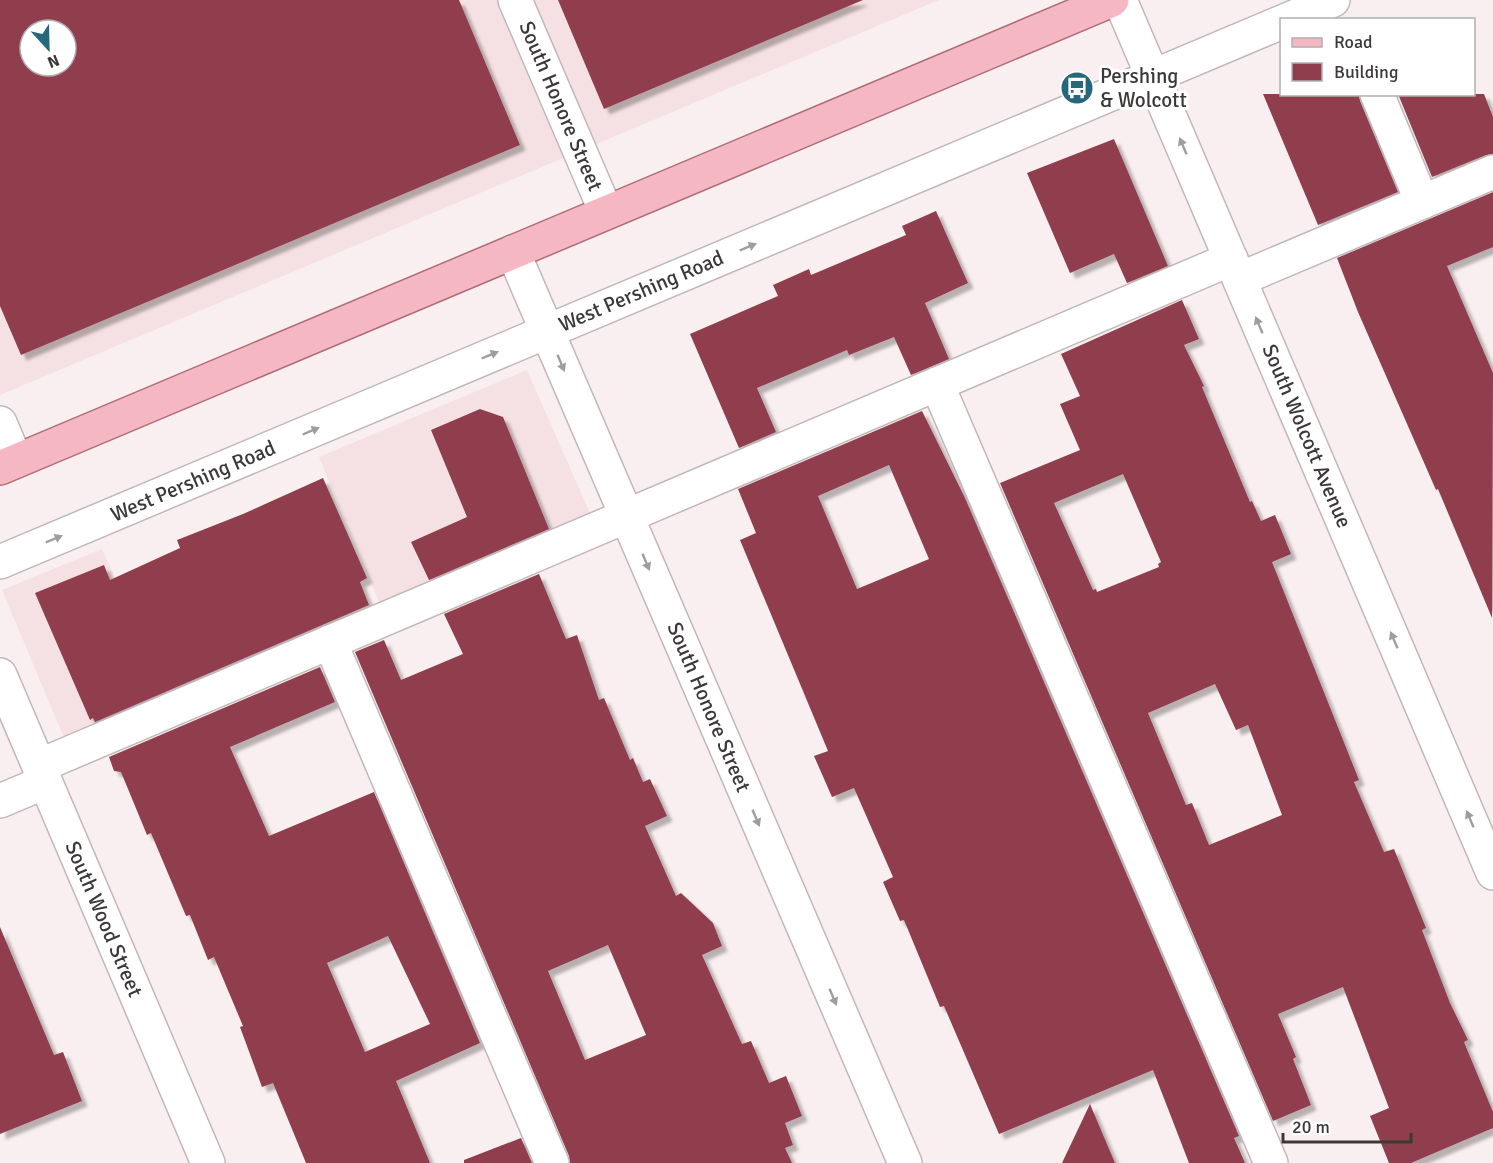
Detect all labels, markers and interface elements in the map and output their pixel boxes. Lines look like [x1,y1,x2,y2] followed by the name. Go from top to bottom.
[513,17,609,195] street label: South Honore Street
[18,18,78,78] north arrow
[1280,18,1475,96] legend
[1334,31,1373,53] text: Road
[44,50,62,72] text: N
[1334,61,1398,83] text: Building
[1100,63,1187,113] place label: Pershing & Wolcott
[1059,70,1095,106] bus stop icon: Pershing & Wolcott
[1178,136,1188,154] one-way arrow
[739,242,756,251] one-way arrow
[555,245,727,337] street label: West Pershing Road
[1254,316,1264,334] one-way arrow
[1257,340,1357,532] street label: South Wolcott Avenue
[482,350,499,359] one-way arrow
[556,355,565,372] one-way arrow
[302,425,320,435] one-way arrow
[107,435,279,527] street label: West Pershing Road
[45,534,63,543] one-way arrow
[641,553,651,571] one-way arrow
[661,618,757,796] street label: South Honore Street
[1389,631,1398,648] one-way arrow
[752,809,761,827] one-way arrow
[1465,810,1474,828] one-way arrow
[59,837,149,1001] street label: South Wood Street
[828,989,838,1007] one-way arrow
[1283,1106,1410,1144] scale bar
[1292,1116,1330,1138] text: 20 m

